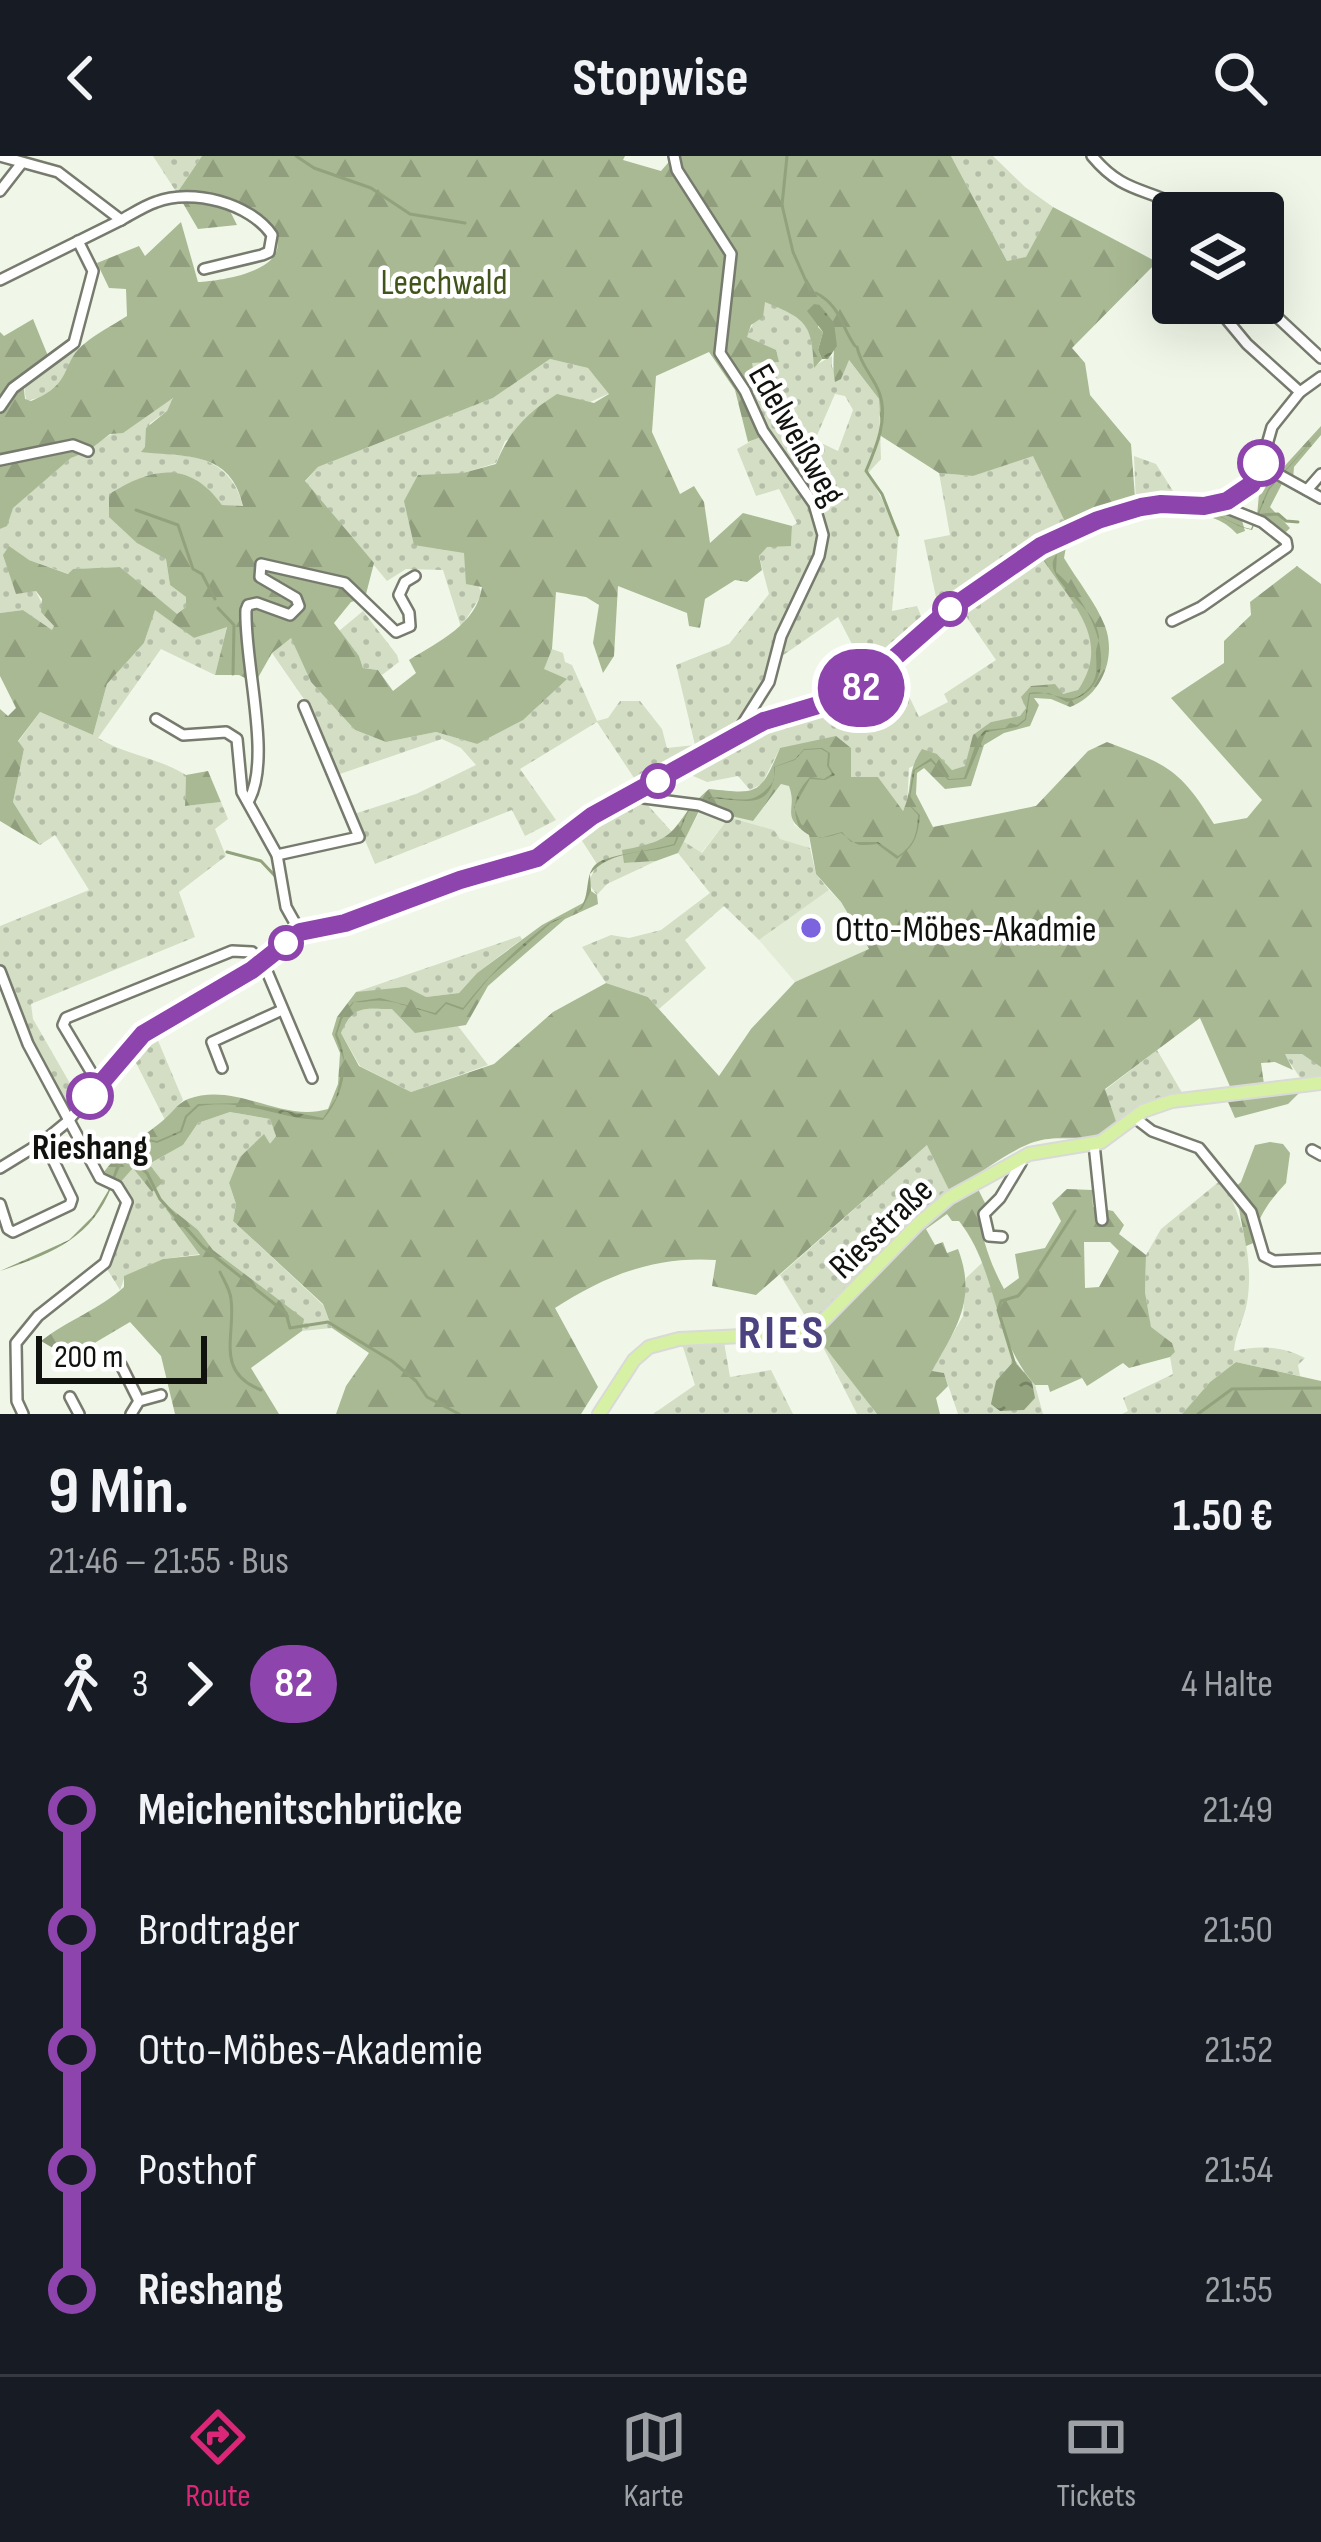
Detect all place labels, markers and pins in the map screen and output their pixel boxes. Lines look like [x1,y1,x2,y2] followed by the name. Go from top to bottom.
[1239,441,1283,485] unlabelled marker
[934,593,966,625] unlabelled marker
[642,765,674,797] unlabelled marker
[835,909,1097,952] place label: Otto-Möbes-Akadmie
[798,915,824,941] marker: Otto-Möbes-Akadmie
[270,927,302,959] unlabelled marker
[68,1074,112,1118] marker: Rieshang
[32,1127,148,1170] place label: Rieshang

